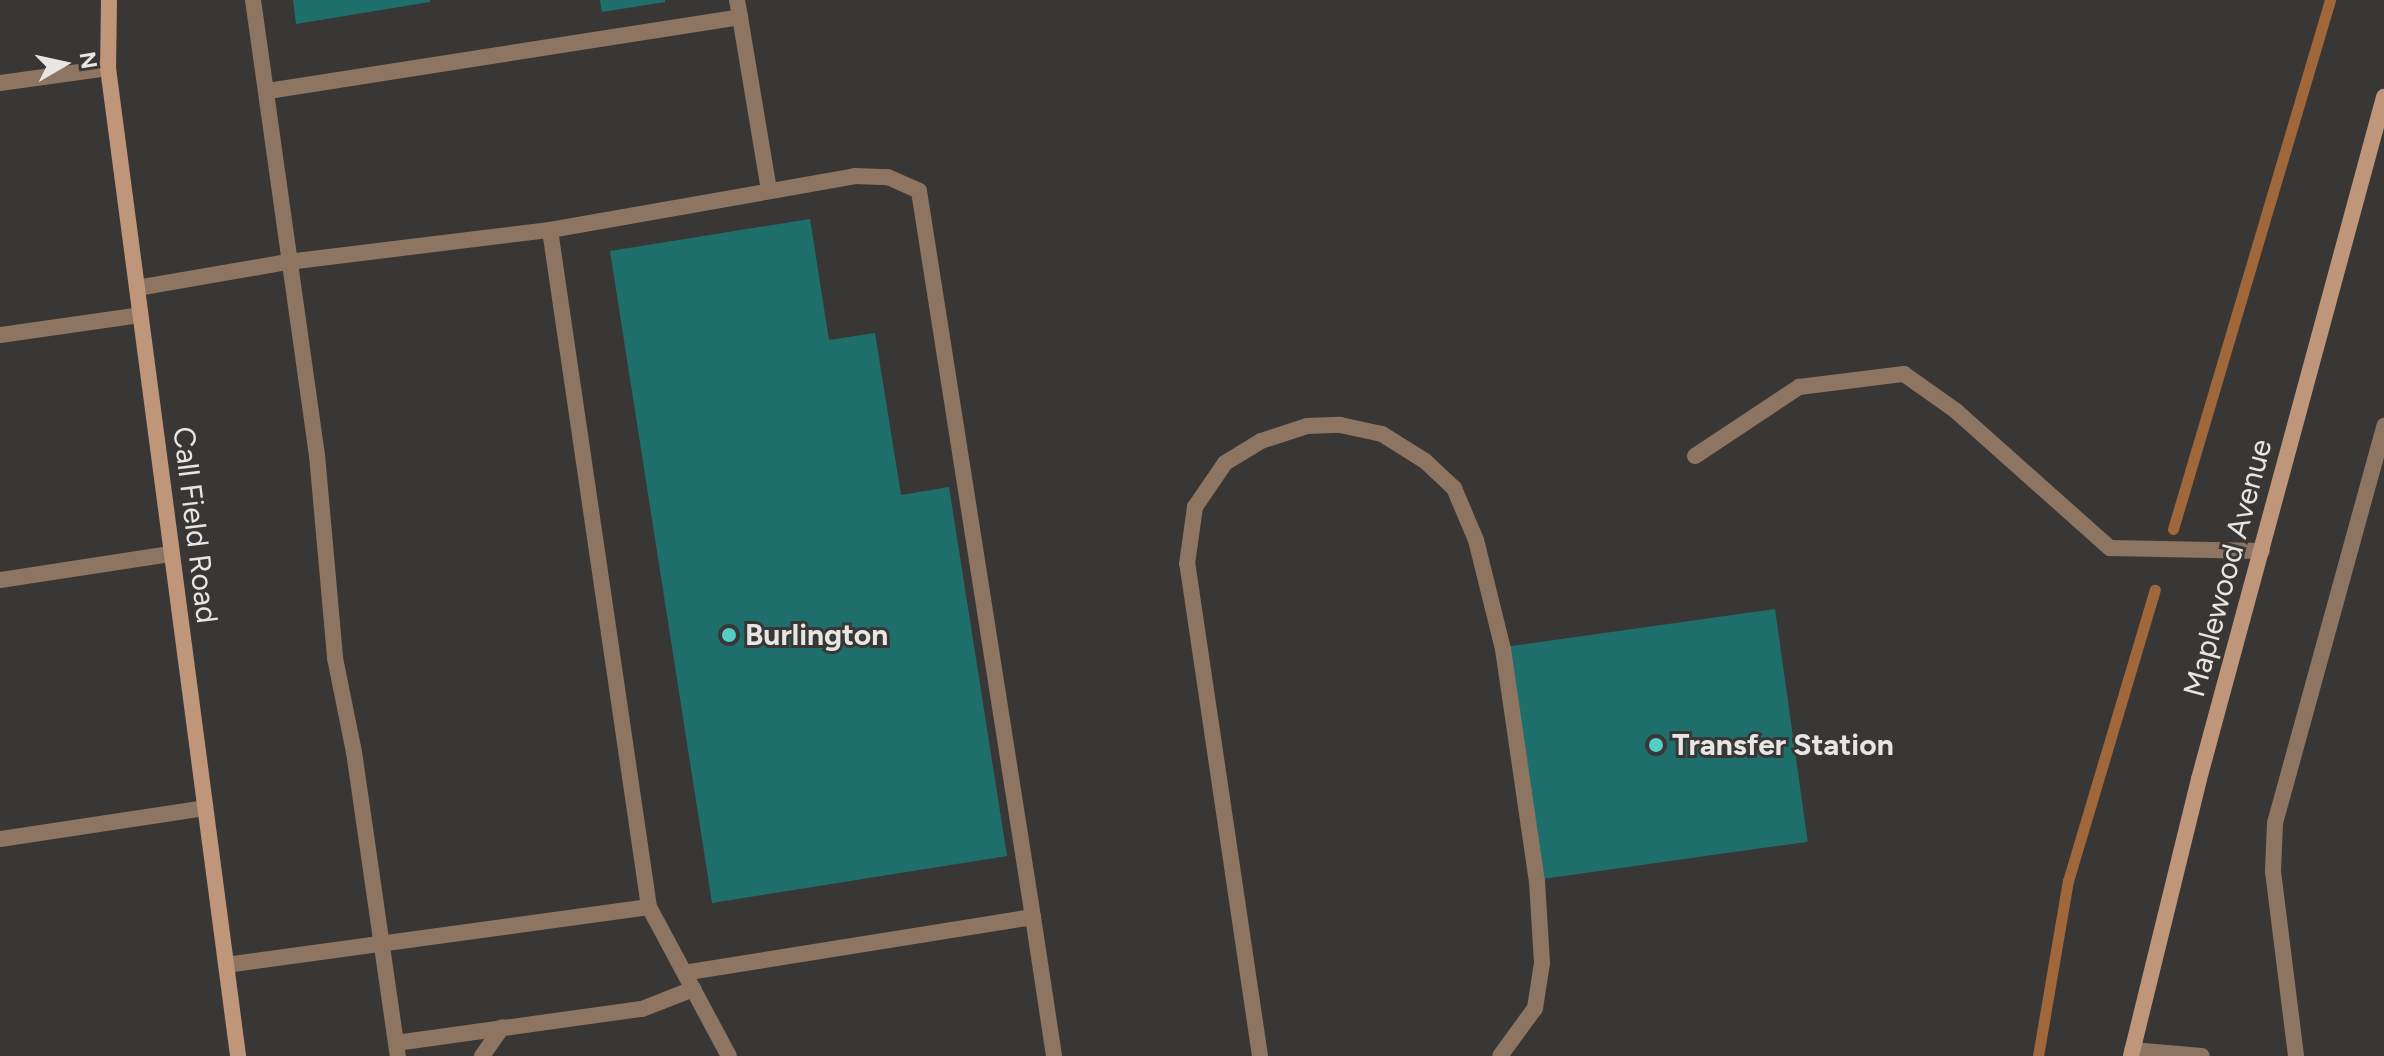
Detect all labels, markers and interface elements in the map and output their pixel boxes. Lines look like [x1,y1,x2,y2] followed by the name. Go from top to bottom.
[24,24,104,104] north arrow
[74,50,103,71] text: N
[165,425,225,625] street label: Call Field Road
[2176,435,2280,701] street label: Maplewood Avenue
[745,617,888,653] place label: Burlington
[720,626,738,644] marker: Burlington
[1672,727,1894,763] place label: Transfer Station
[1647,736,1665,754] marker: Transfer Station

